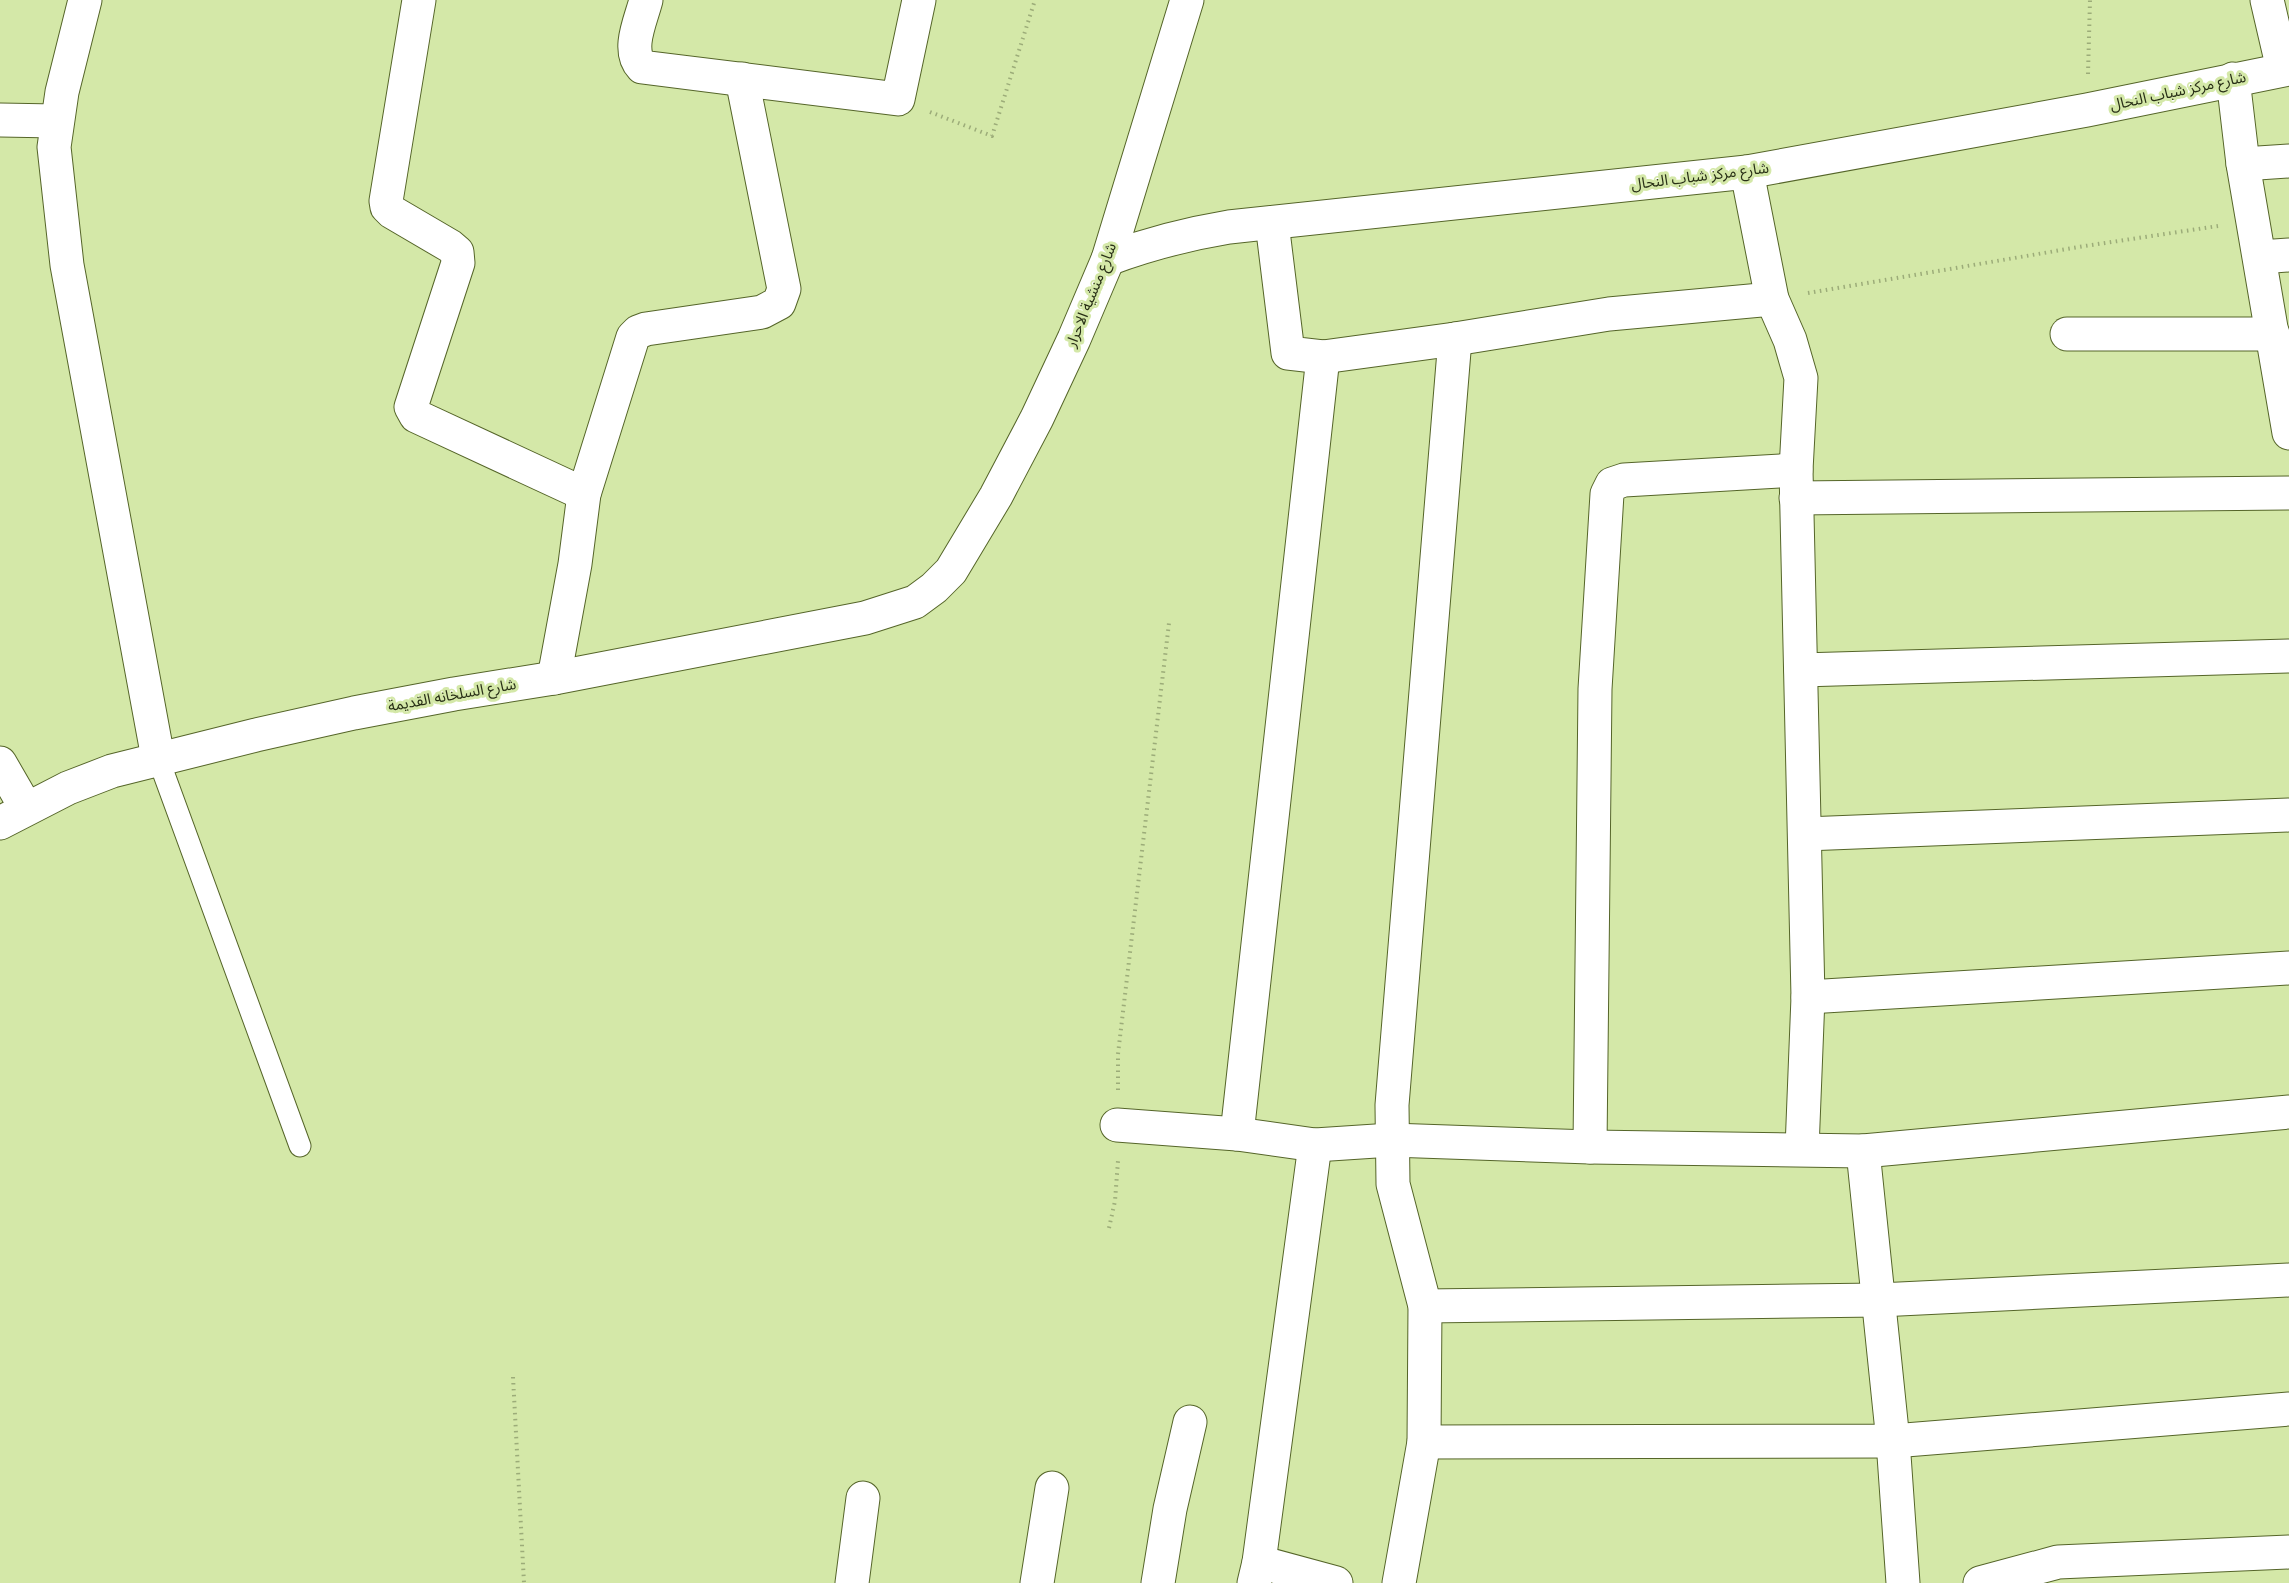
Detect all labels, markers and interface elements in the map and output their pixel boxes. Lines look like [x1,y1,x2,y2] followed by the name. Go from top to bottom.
[2108,68,2249,117] street label: شارع مركز شباب النحال
[1630,159,1770,196] street label: شارع مركز شباب النحال
[1061,240,1123,352] street label: شارع منشية الاحرار
[387,675,518,718] street label: شارع السلخانه القديمة

